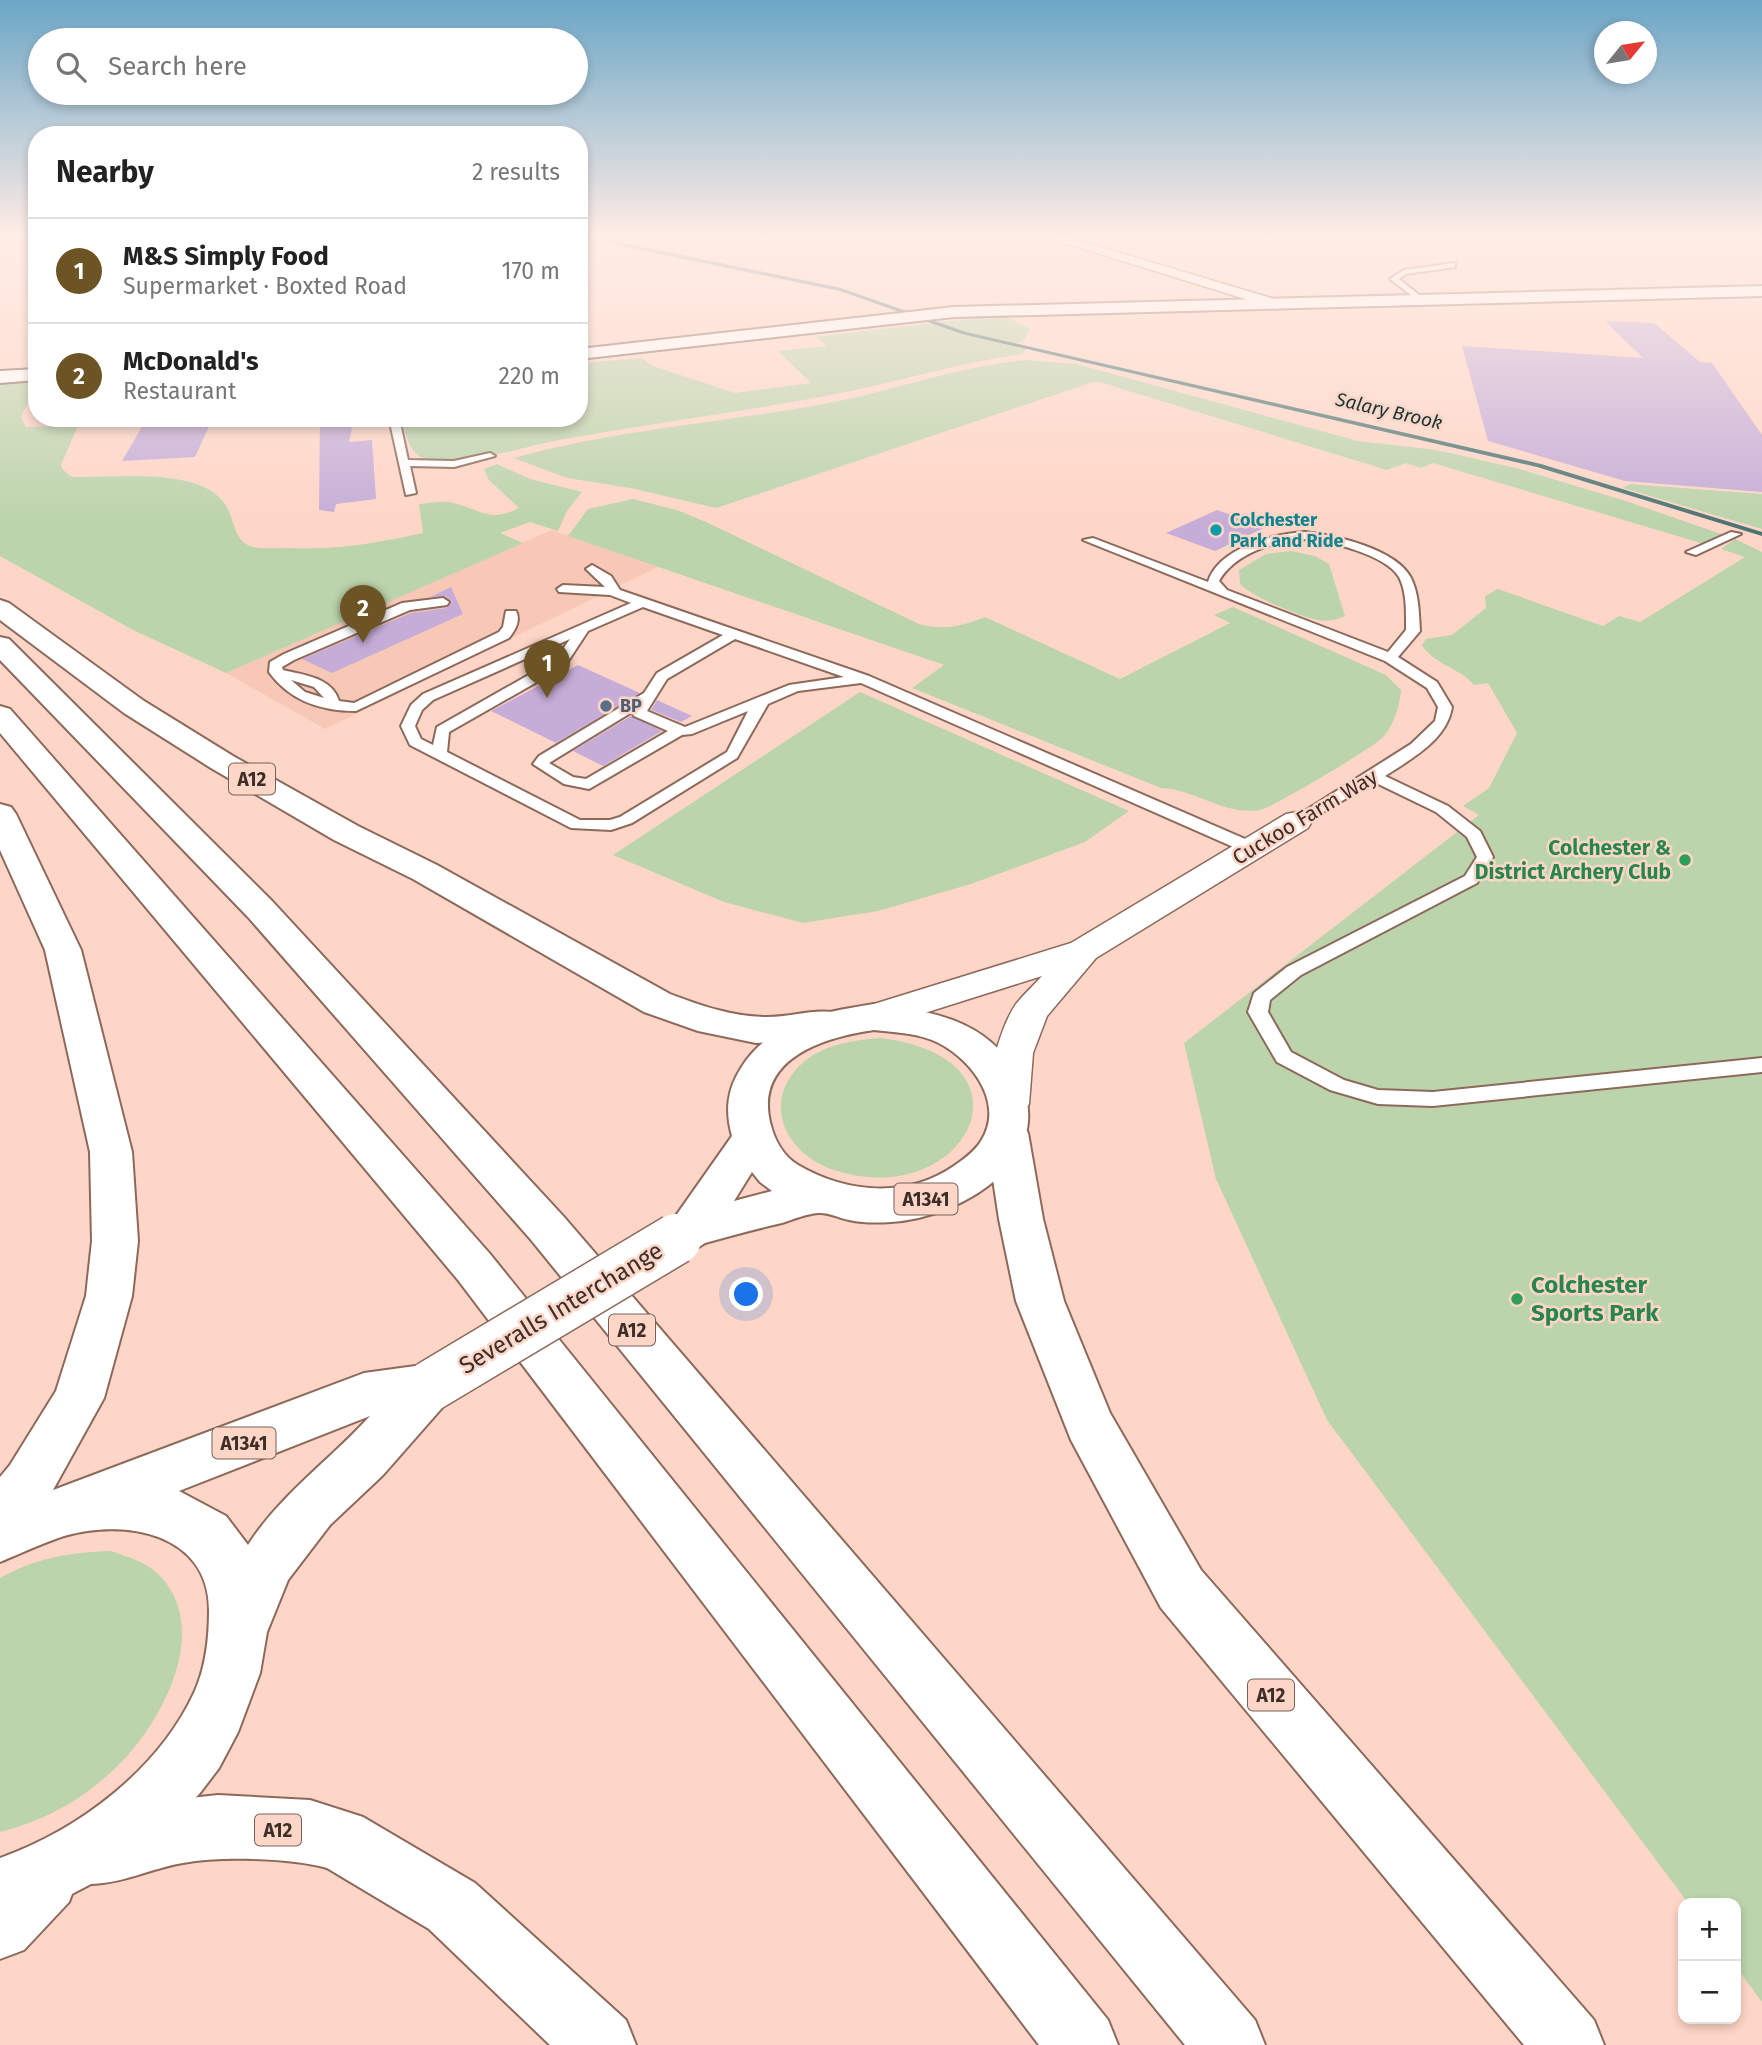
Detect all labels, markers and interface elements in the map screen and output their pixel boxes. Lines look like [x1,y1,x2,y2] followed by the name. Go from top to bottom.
[1594,21,1657,84] north arrow
[28,28,588,105] search box
[52,48,90,86] icon: search
[108,51,247,82] text: Search here
[56,154,154,190] text: Nearby
[472,158,560,186] text: 2 results
[123,241,329,272] text: M&S Simply Food
[74,257,84,285] text: 1
[501,257,560,285] text: 170 m
[123,272,407,300] text: Supermarket · Boxted Road
[123,346,259,377] text: McDonald's
[73,362,85,390] text: 2
[499,362,560,390] text: 220 m
[123,377,236,405] text: Restaurant
[1332,387,1445,434] water label: Salary Brook
[1230,509,1343,552] place label: Colchester Park and Ride
[1208,522,1224,538] marker: Colchester Park and Ride
[340,585,386,643] pin: 2
[524,640,570,698] pin: 1
[620,695,642,717] place label: BP
[598,698,614,714] marker: BP
[1228,763,1383,871] street label: Cuckoo Farm Way
[229,764,275,794] road number: A12
[1475,835,1671,885] place label: Colchester & District Archery Club
[1677,852,1693,868] marker: Colchester & District Archery Club
[894,1184,958,1214] road number: A1341
[454,1236,668,1380] street label: Severalls Interchange
[1531,1271,1659,1327] place label: Colchester Sports Park
[729,1277,763,1311] your location
[1509,1291,1525,1307] marker: Colchester Sports Park
[609,1314,655,1346] road number: A12
[212,1428,276,1458] road number: A1341
[1248,1680,1294,1710] road number: A12
[255,1814,301,1846] road number: A12
[1678,1898,1741,2024] map controls
[1678,1898,1741,1961] button: +
[1678,1961,1741,2024] button: −

